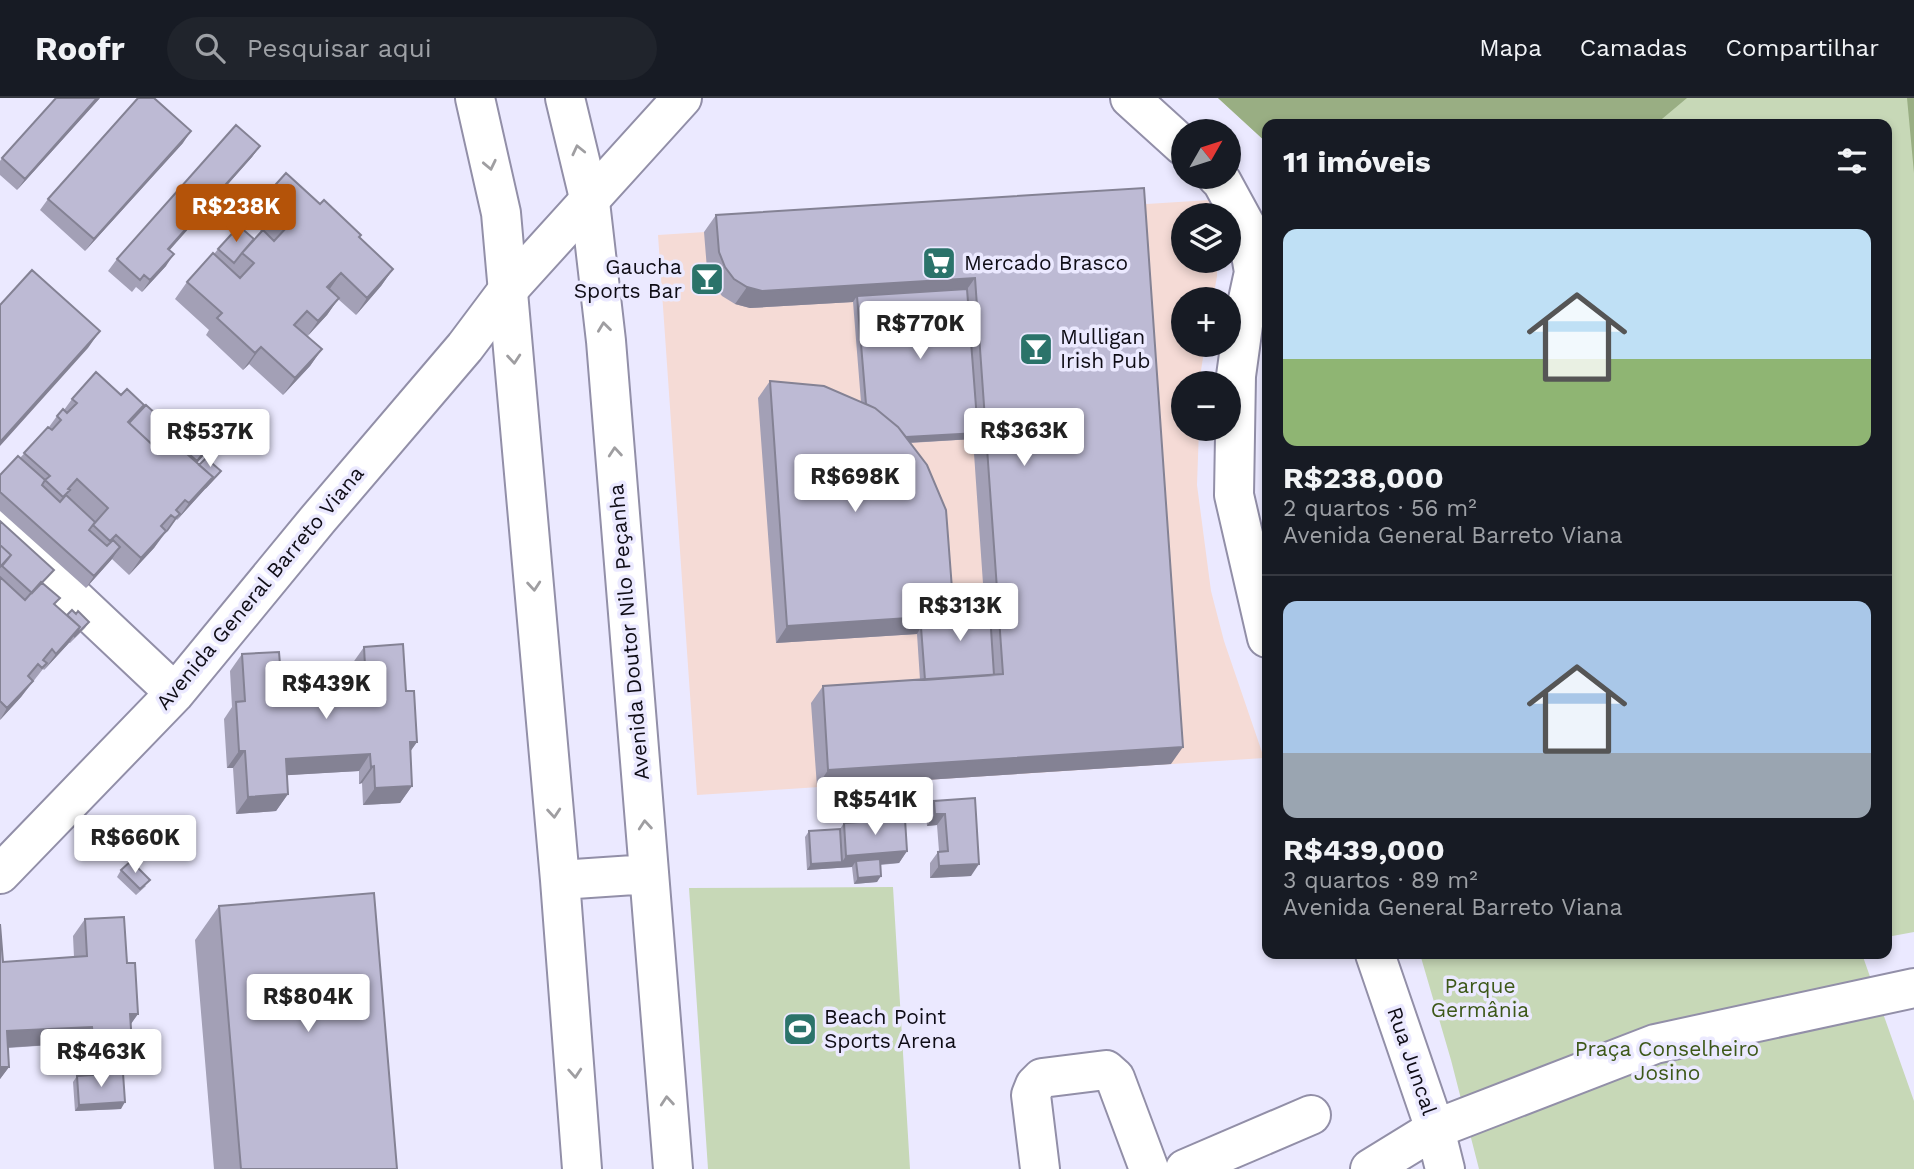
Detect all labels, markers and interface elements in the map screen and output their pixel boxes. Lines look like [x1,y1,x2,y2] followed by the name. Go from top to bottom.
[167,17,657,80] search box
[35,29,125,68] text: Roofr
[191,29,229,67] icon: search
[247,33,432,63] text: Pesquisar aqui
[1479,34,1542,62] text: Mapa
[1580,34,1688,62] text: Camadas
[1726,34,1879,62] text: Compartilhar
[1171,119,1241,189] north arrow
[1171,119,1241,441] map controls
[1833,142,1871,180] icon: filters
[572,144,586,156] one-way arrow
[1283,144,1431,179] text: 11 imóveis
[482,159,497,171] one-way arrow
[179,184,293,244] pin: R$238K
[192,193,280,220] text: R$238K
[1171,203,1241,273] button: layers
[920,244,958,282] supermarket icon: Mercado Brasco
[964,250,1128,275] place label: Mercado Brasco
[574,254,682,303] place label: Gaucha Sports Bar
[688,260,726,298] bar icon: Gaucha Sports Bar
[1514,274,1640,400] icon: home
[1171,287,1241,357] button: +
[863,302,977,361] pin: R$770K
[876,310,964,337] text: R$770K
[597,321,612,332] one-way arrow
[1060,324,1150,373] place label: Mulligan Irish Pub
[1017,330,1055,368] bar icon: Mulligan Irish Pub
[506,354,521,365] one-way arrow
[1171,371,1241,441] button: −
[967,408,1081,468] pin: R$363K
[153,410,267,469] pin: R$537K
[980,417,1068,444] text: R$363K
[167,418,253,445] text: R$537K
[608,446,623,457] one-way arrow
[798,454,912,514] pin: R$698K
[1283,460,1444,495] text: R$238,000
[150,461,369,714] street label: Avenida General Barreto Viana
[810,463,900,490] text: R$698K
[603,483,654,781] street label: Avenida Doutor Nilo Peçanha
[1283,495,1477,522] text: 2 quartos · 56 m²
[1283,522,1623,549] text: Avenida General Barreto Viana
[526,581,541,592] one-way arrow
[903,584,1017,643] pin: R$313K
[918,592,1002,619] text: R$313K
[1514,646,1640,772] icon: home
[269,662,383,721] pin: R$439K
[281,670,371,697] text: R$439K
[818,778,932,837] pin: R$541K
[833,786,917,813] text: R$541K
[546,807,561,818] one-way arrow
[78,816,192,875] pin: R$660K
[638,820,653,831] one-way arrow
[90,824,180,851] text: R$660K
[1283,832,1445,867] text: R$439,000
[1283,867,1478,894] text: 3 quartos · 89 m²
[1283,894,1623,921] text: Avenida General Barreto Viana
[1431,973,1529,1022] park label: Parque Germânia
[251,974,365,1034] pin: R$804K
[263,983,353,1010] text: R$804K
[824,1004,956,1053] place label: Beach Point Sports Arena
[1382,1004,1443,1119] street label: Rua Juncal
[781,1010,819,1048] sports icon: Beach Point Sports Arena
[44,1030,158,1089] pin: R$463K
[1575,1036,1759,1085] park label: Praça Conselheiro Josino
[56,1038,146,1065] text: R$463K
[567,1068,582,1079] one-way arrow
[660,1095,675,1106] one-way arrow

